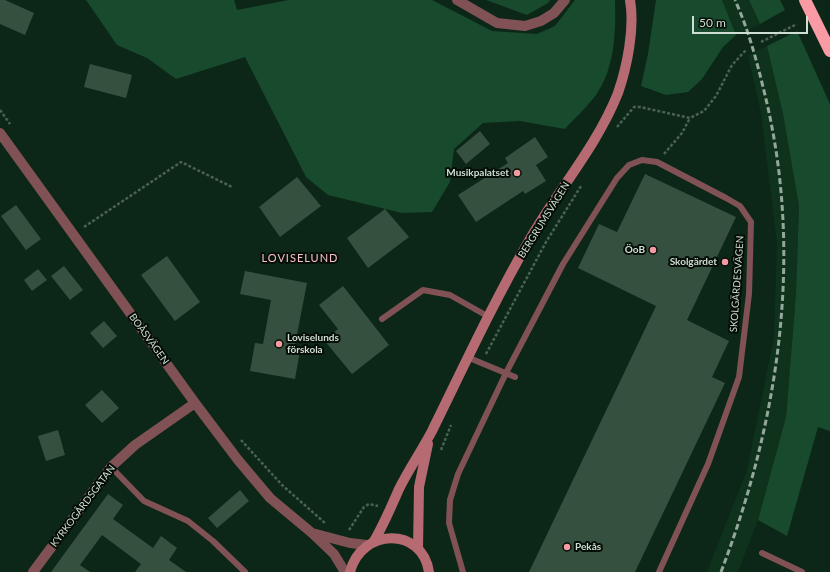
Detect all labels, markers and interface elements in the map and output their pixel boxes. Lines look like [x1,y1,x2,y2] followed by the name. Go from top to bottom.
[694,8,810,34] scale bar
[699,15,726,30] text: 50 m
[446,167,509,179] place label: Musikpalatset
[512,168,522,178] marker: Musikpalatset
[516,180,572,260] street label: BERGRUMSVÄGEN
[728,235,746,333] street label: SKOLGÄRDESVÄGEN
[625,244,645,256] place label: ÖoB
[648,245,658,255] marker: ÖoB
[262,251,338,265] district label: LOVISELUND
[670,256,717,268] place label: Skolgärdet
[720,257,730,267] marker: Skolgärdet
[127,311,171,367] street label: BOÅSVÄGEN
[287,332,339,356] place label: Loviselunds förskola
[274,339,284,349] marker: Loviselunds förskola
[48,463,118,549] street label: KYRKOGÅRDSGATAN
[575,541,601,553] place label: Pekås
[562,542,572,552] marker: Pekås

